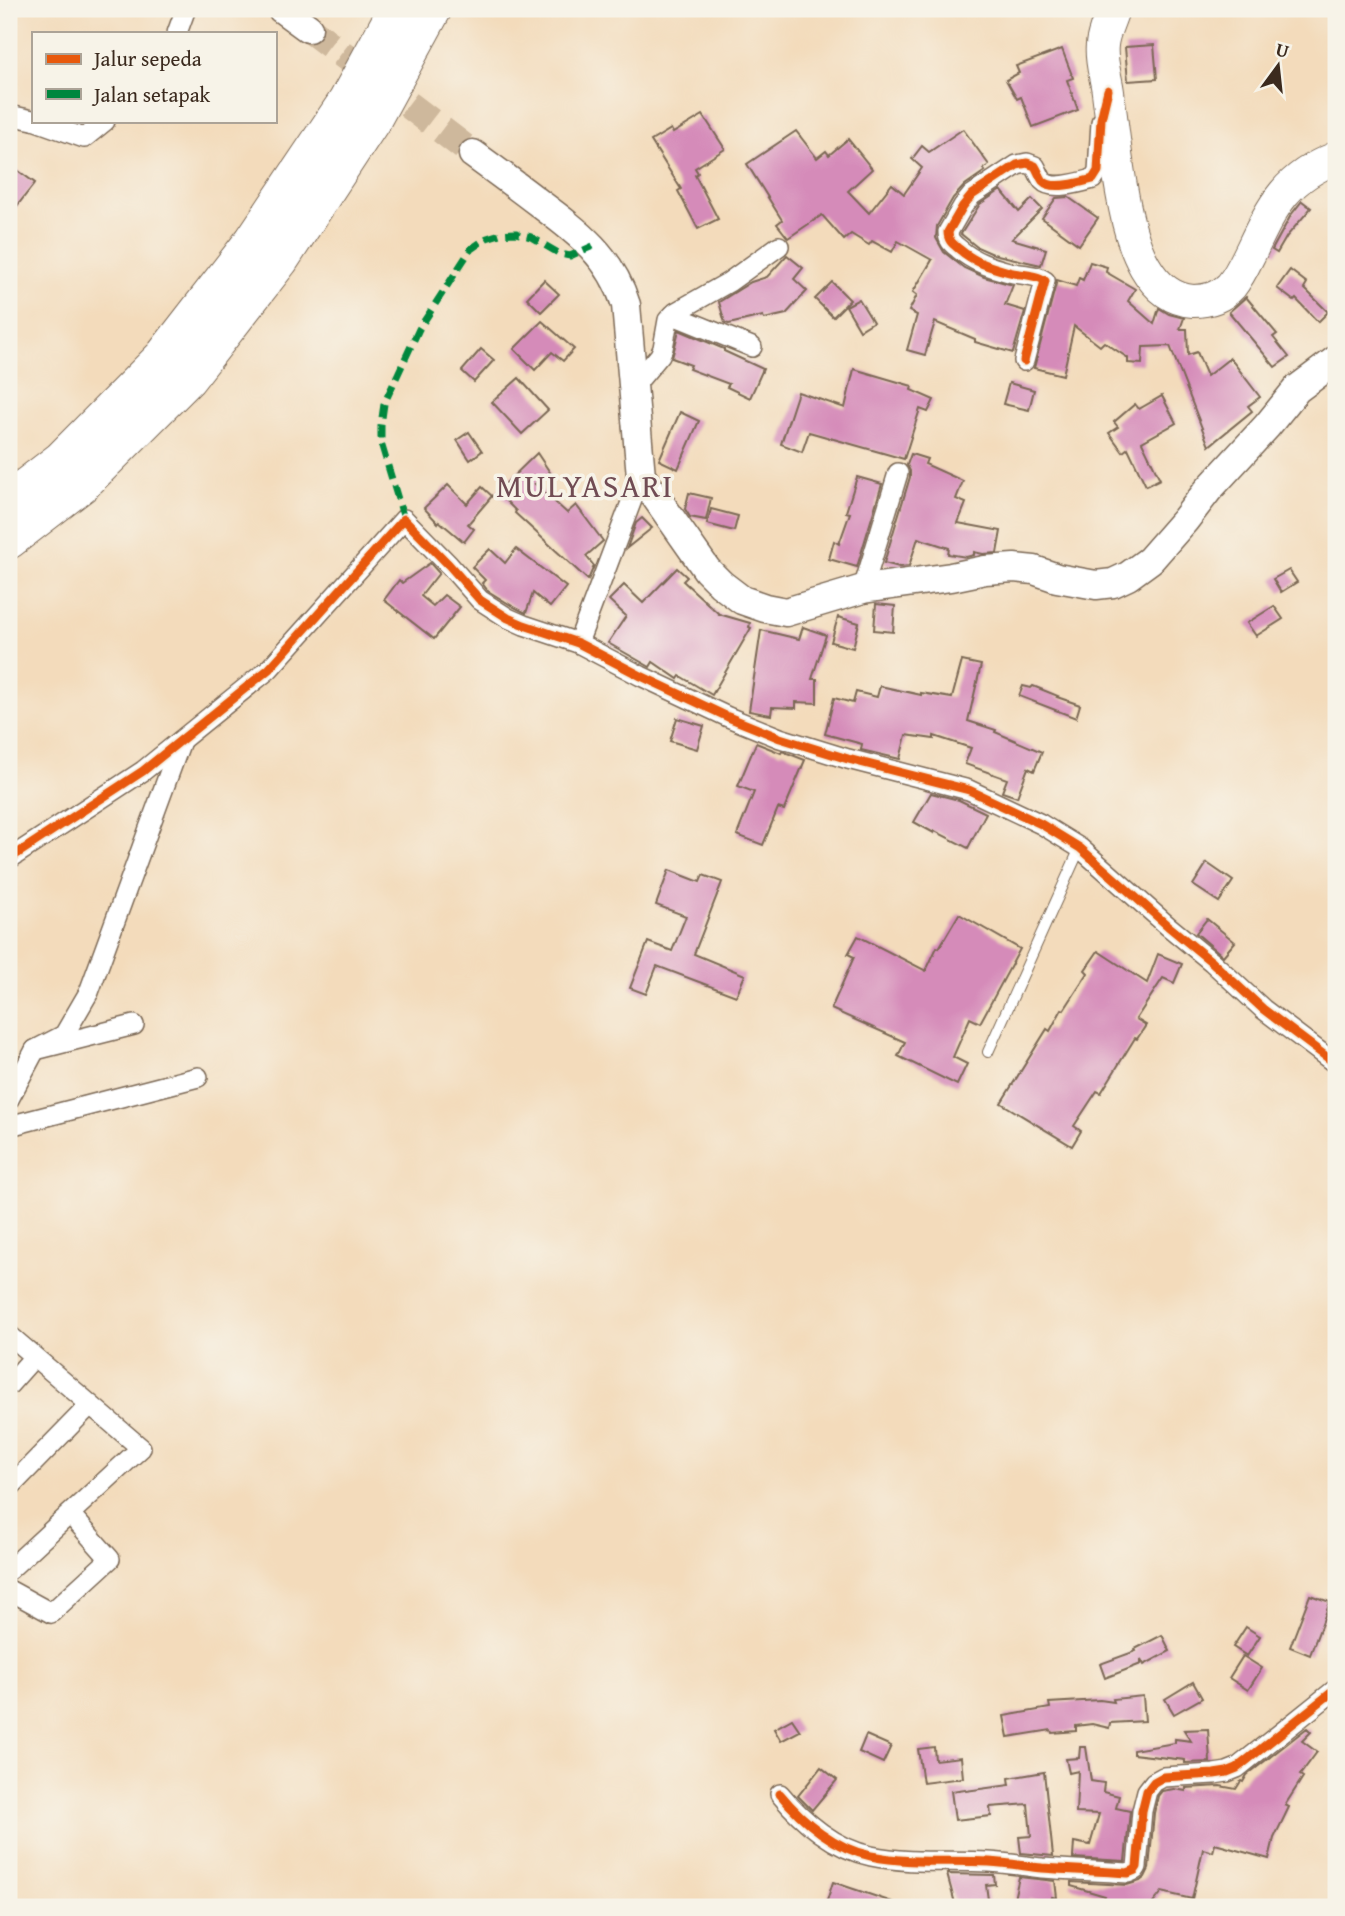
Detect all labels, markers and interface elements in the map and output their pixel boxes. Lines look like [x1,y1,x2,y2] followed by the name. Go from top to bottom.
[32,32,276,122] legend
[1244,32,1314,102] north arrow
[1273,34,1292,65] text: U
[91,43,202,74] text: Jalur sepeda
[91,79,211,110] text: Jalan setapak
[496,462,674,509] district label: MULYASARI

